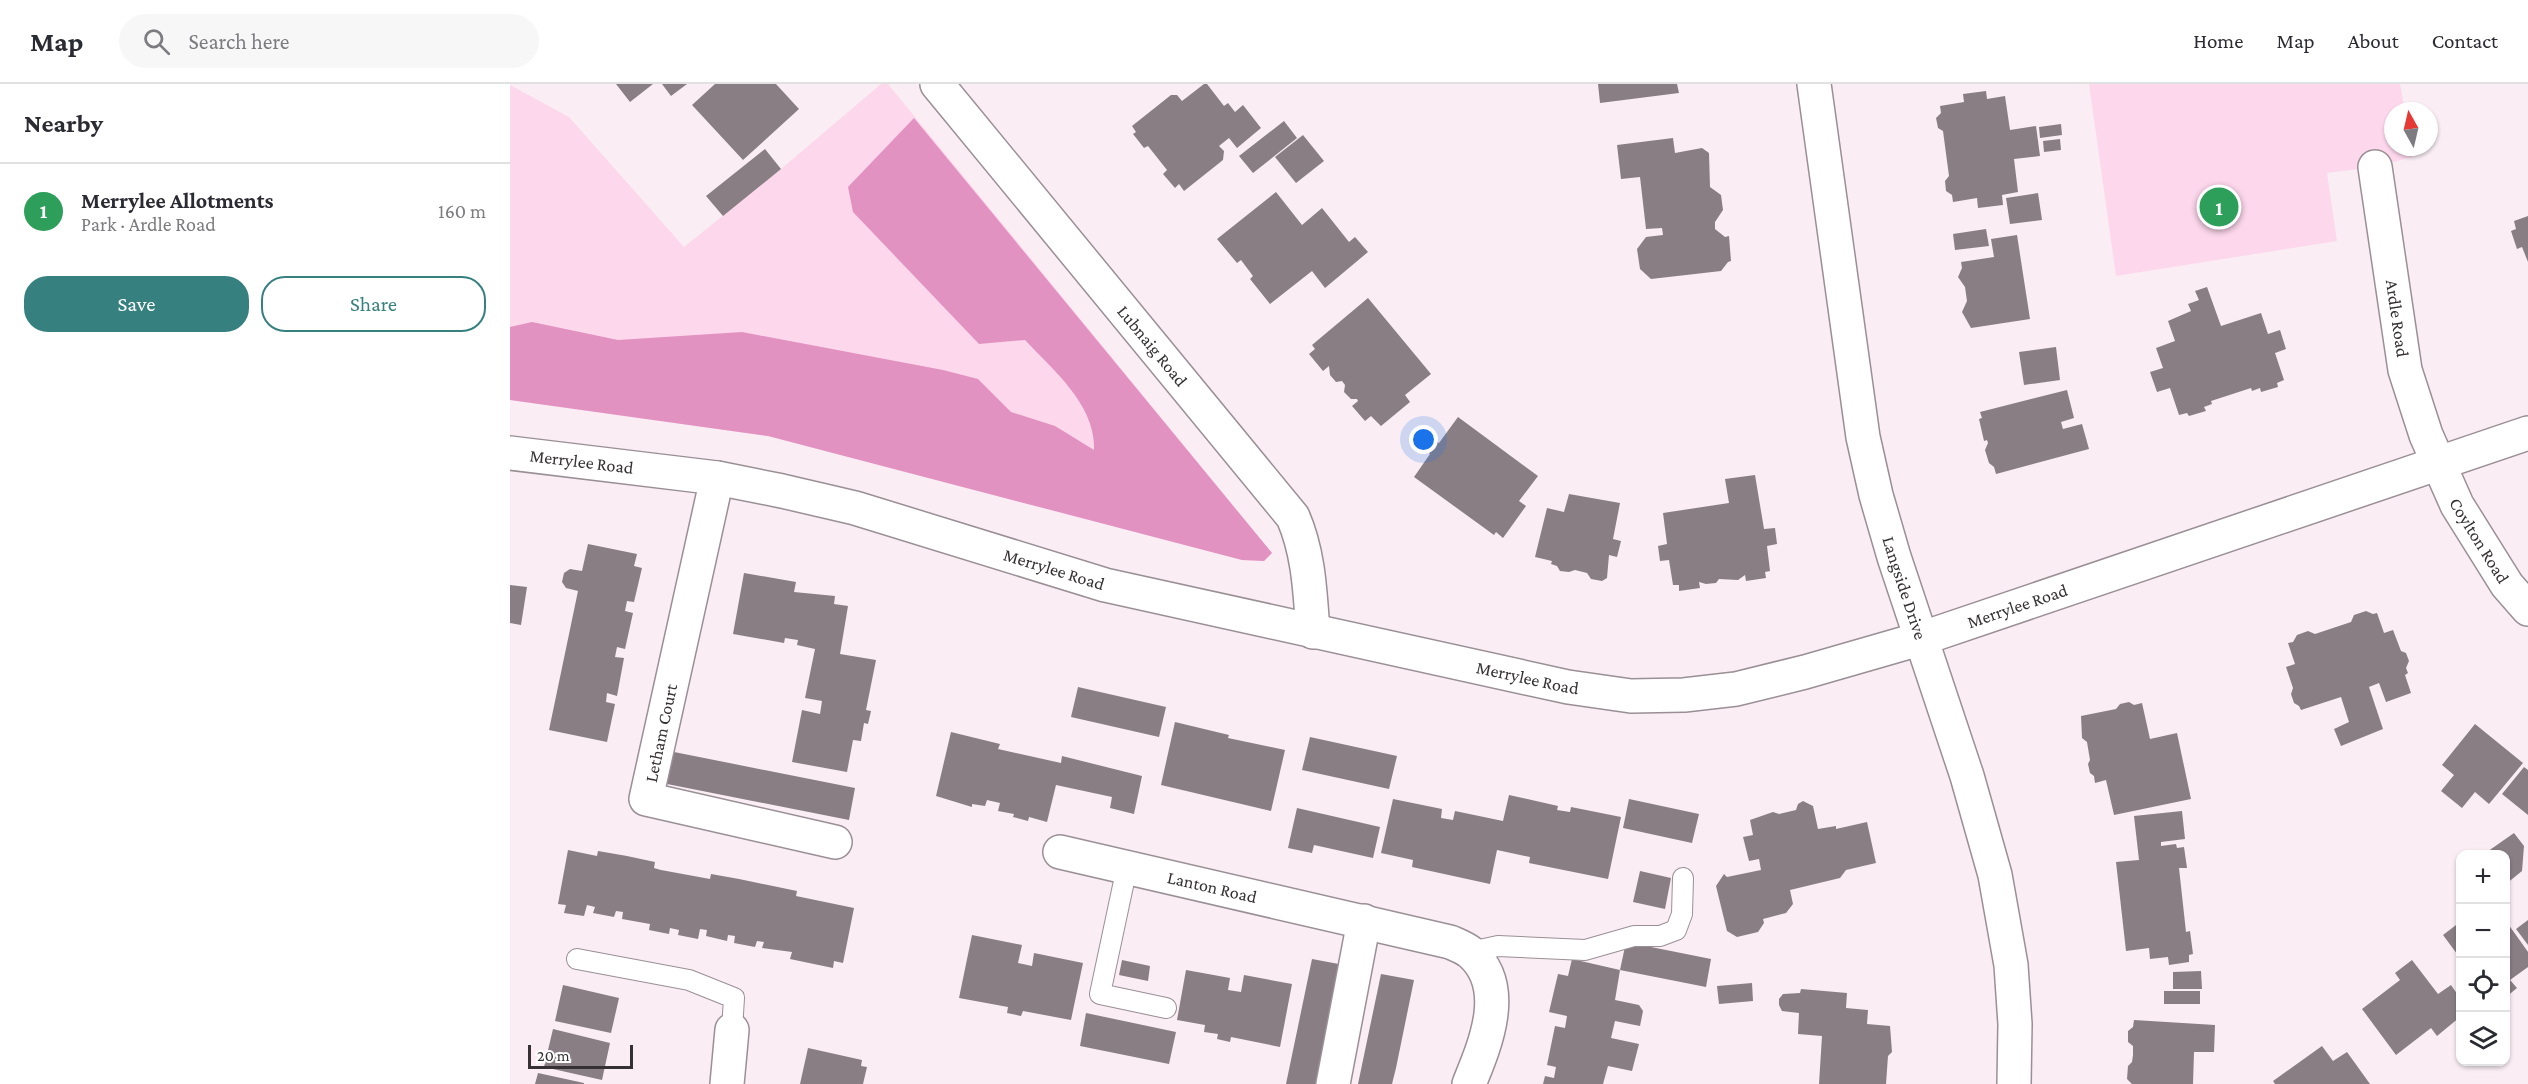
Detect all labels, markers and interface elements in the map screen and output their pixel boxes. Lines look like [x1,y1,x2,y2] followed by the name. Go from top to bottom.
[119,14,539,68] search box
[140,25,173,58] icon: search
[30,26,83,57] text: Map
[188,29,289,54] text: Search here
[2193,29,2243,53] text: Home
[2276,29,2315,53] text: Map
[2348,29,2399,53] text: About
[2432,29,2498,53] text: Contact
[2384,102,2438,156] north arrow
[24,109,103,138] text: Nearby
[2200,184,2238,230] pin: 1
[81,188,273,213] text: Merrylee Allotments
[40,200,47,222] text: 1
[438,200,486,222] text: 160 m
[81,213,216,235] text: Park · Ardle Road
[24,276,249,332] button: Save
[261,276,486,332] button: Share
[2382,278,2413,359] street label: Ardle Road
[1113,301,1192,391] street label: Lubnaig Road
[1409,425,1438,454] your location
[528,445,635,478] street label: Merrylee Road
[2445,495,2514,587] street label: Coylton Road
[1879,534,1931,642] street label: Langside Drive
[1001,544,1107,594] street label: Merrylee Road
[1965,580,2071,632] street label: Merrylee Road
[1474,657,1581,699] street label: Merrylee Road
[641,681,681,784] street label: Letham Court
[2456,850,2510,1066] map controls
[2456,850,2510,904] button: +
[1165,867,1259,907] street label: Lanton Road
[2456,904,2510,958] button: −
[2456,958,2510,1012] button: locate
[2456,1012,2510,1066] button: layers
[528,1042,633,1070] scale bar
[537,1047,570,1064] text: 20 m

